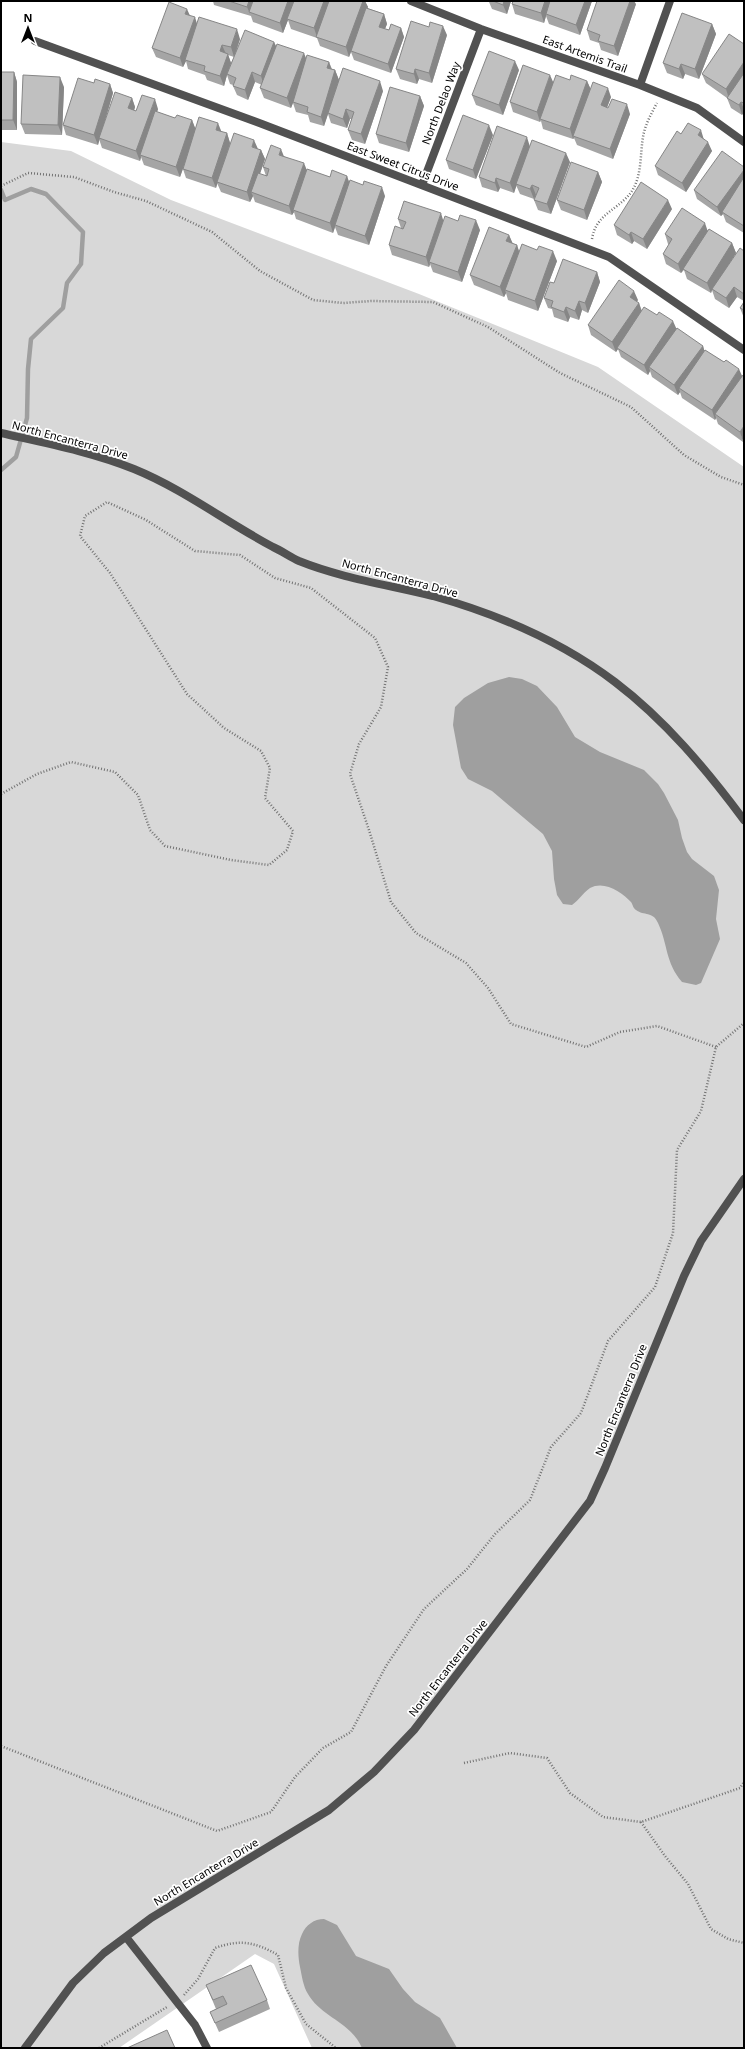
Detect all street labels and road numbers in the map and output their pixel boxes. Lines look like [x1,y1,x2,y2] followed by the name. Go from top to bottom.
[541,31,630,76] street label: East Artemis Trail
[418,59,463,146] street label: North Delao Way
[345,137,461,194] street label: East Sweet Citrus Drive
[10,417,130,462] street label: North Encanterra Drive
[340,555,460,600] street label: North Encanterra Drive
[591,1342,650,1458] street label: North Encanterra Drive
[405,1616,490,1719] street label: North Encanterra Drive
[151,1834,261,1909] street label: North Encanterra Drive

